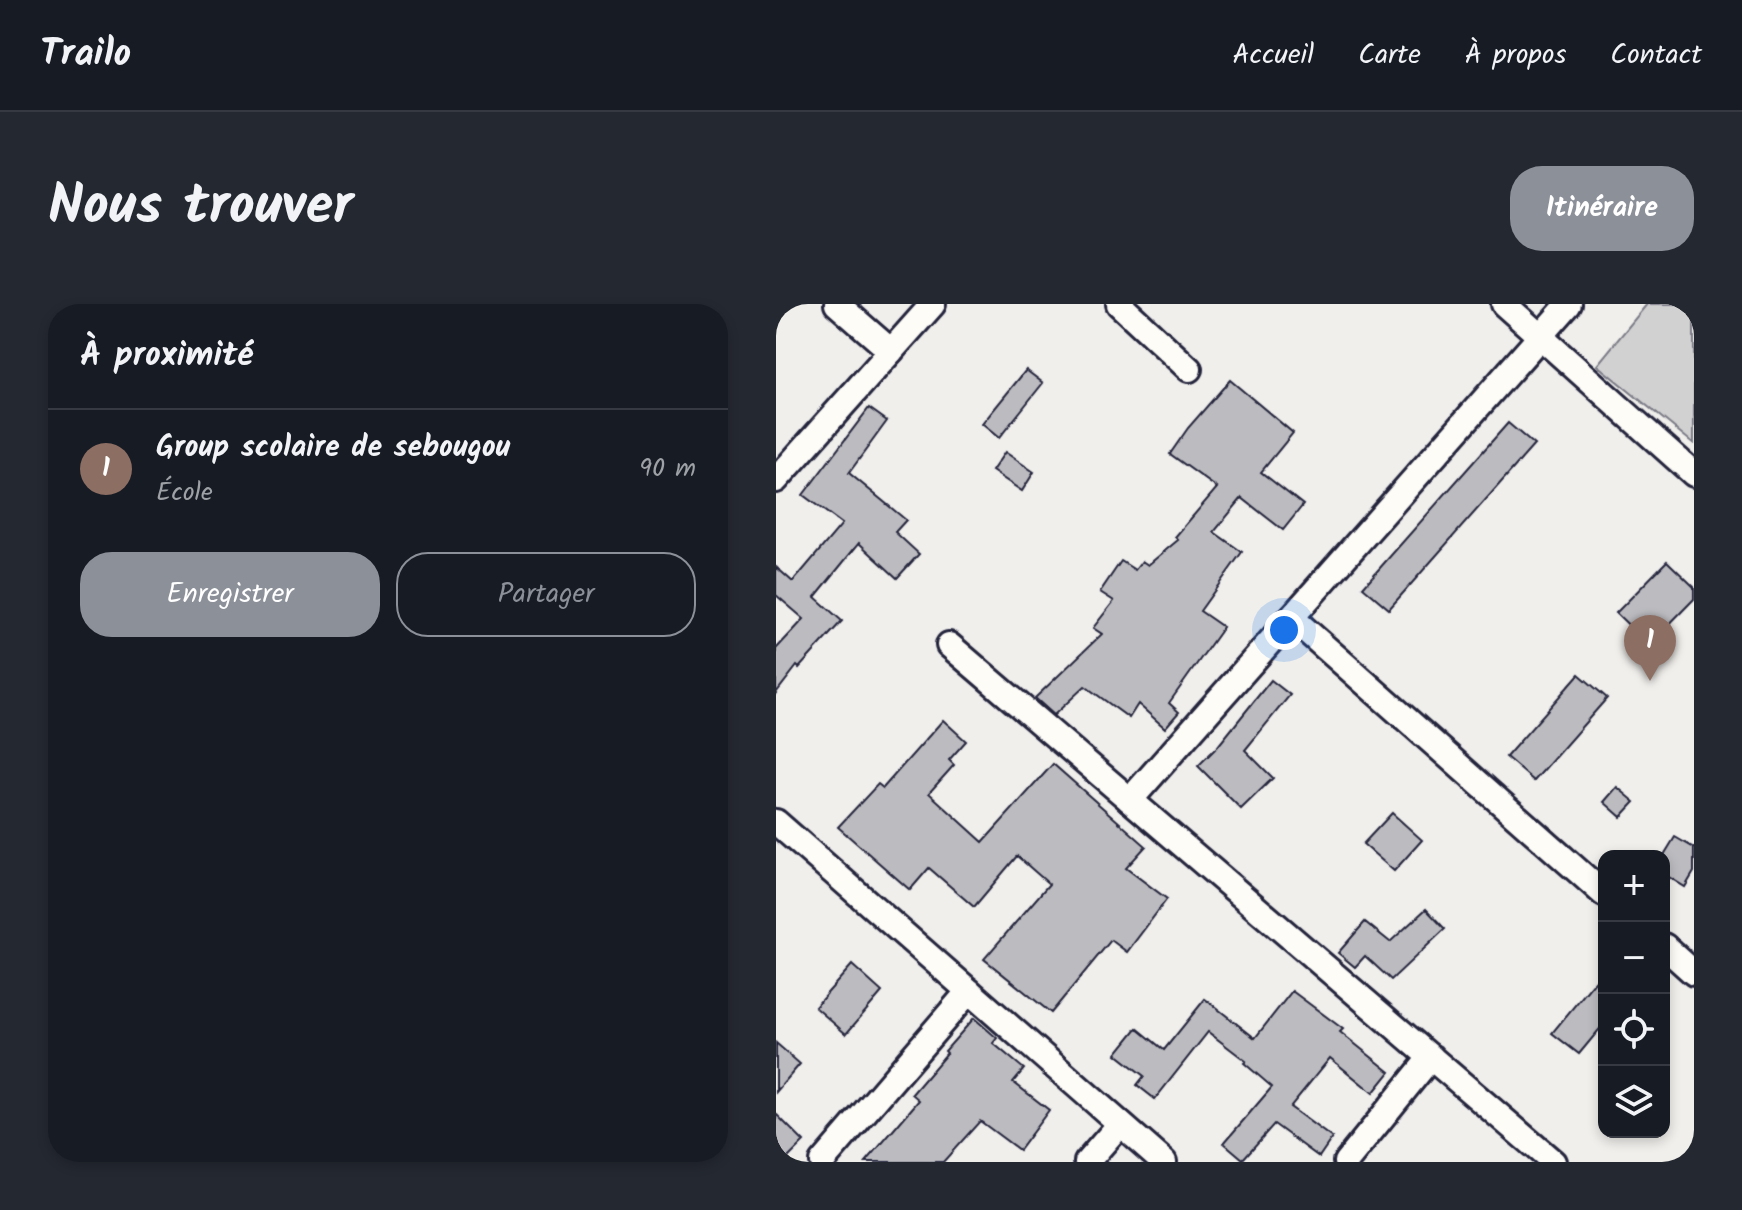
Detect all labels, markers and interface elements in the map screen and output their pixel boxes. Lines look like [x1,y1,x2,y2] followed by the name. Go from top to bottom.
[40,25,131,85] text: Trailo
[1233,33,1314,78] text: Accueil
[1358,33,1421,78] text: Carte
[1465,33,1566,78] text: À propos
[1610,33,1702,78] text: Contact
[48,163,353,253] text: Nous trouver
[1510,166,1694,251] button: Itinéraire
[80,329,253,383] text: À proximité
[156,424,510,472] text: Group scolaire de sebougou
[102,448,110,490] text: 1
[639,448,696,490] text: 90 m
[156,472,213,514] text: École
[80,552,380,637] button: Enregistrer
[396,552,696,637] button: Partager
[1264,610,1304,650] your location
[1624,615,1676,681] pin: 1
[1598,850,1670,1138] map controls
[1598,850,1670,922] button: +
[1598,922,1670,994] button: −
[1598,994,1670,1066] button: locate
[1598,1066,1670,1138] button: layers

